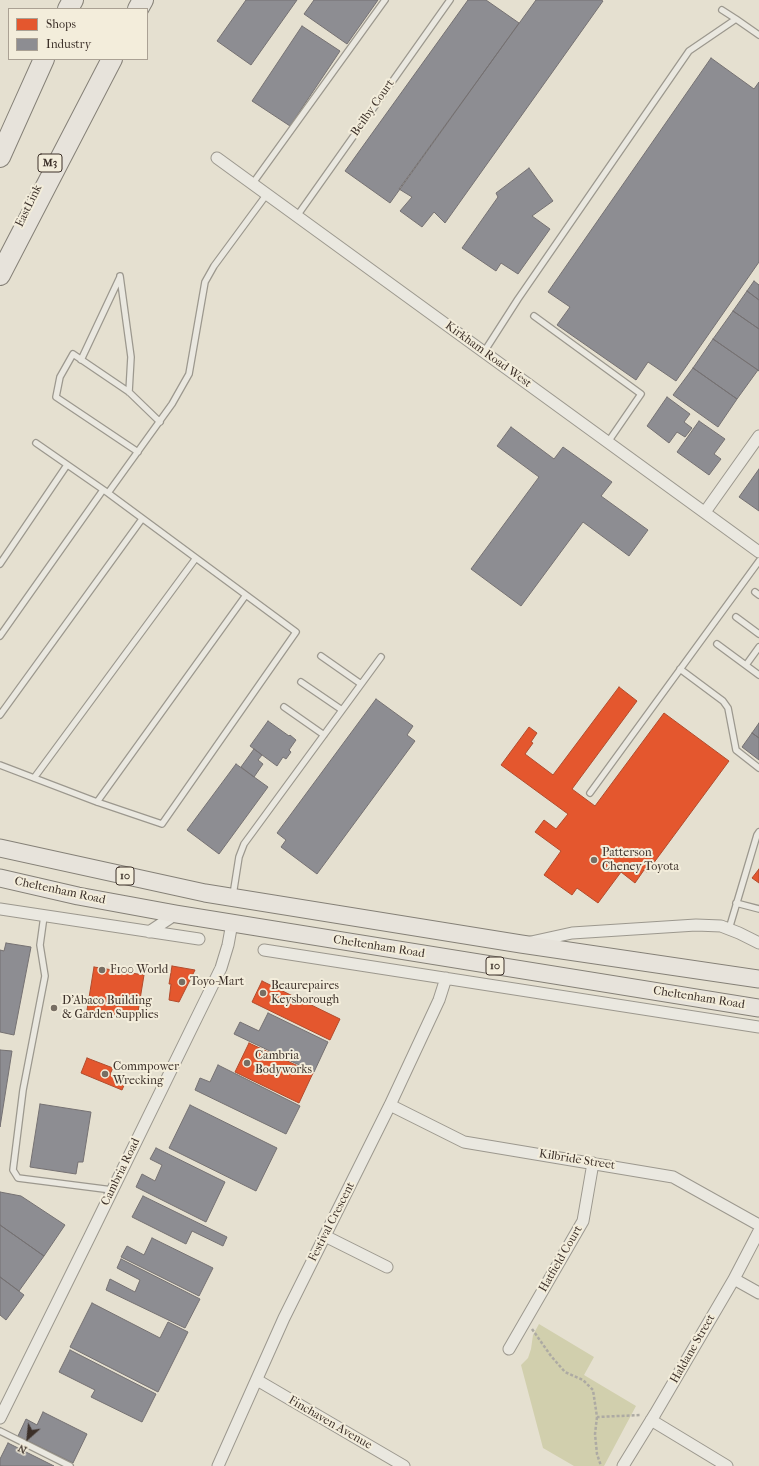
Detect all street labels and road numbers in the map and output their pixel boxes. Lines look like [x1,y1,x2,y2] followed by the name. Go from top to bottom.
[348,77,398,139] street label: Beilby Court
[38,154,62,172] road number: M3
[13,182,45,230] street label: EastLink
[442,319,534,391] street label: Kirkham Road West
[116,867,134,885] road number: 10
[13,874,107,908] street label: Cheltenham Road
[332,933,426,961] street label: Cheltenham Road
[486,957,504,975] road number: 10
[652,984,746,1012] street label: Cheltenham Road
[98,1136,144,1208] street label: Cambria Road
[538,1147,616,1173] street label: Kilbride Street
[306,1180,358,1264] street label: Festival Crescent
[536,1223,586,1295] street label: Hatfield Court
[667,1312,719,1386] street label: Haldane Street
[286,1393,374,1453] street label: Finchaven Avenue

